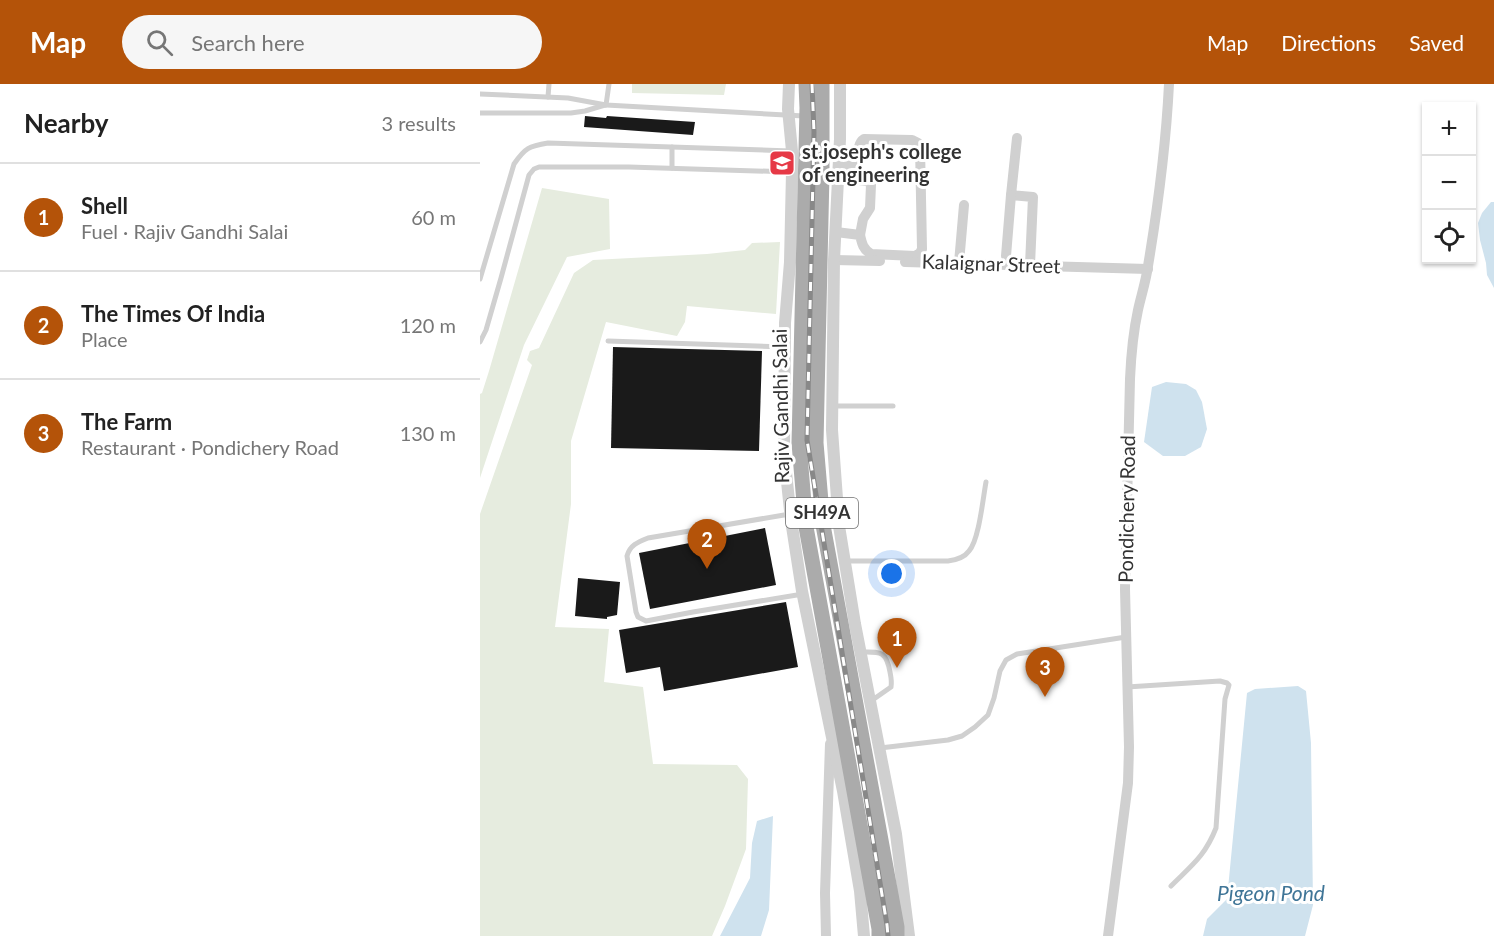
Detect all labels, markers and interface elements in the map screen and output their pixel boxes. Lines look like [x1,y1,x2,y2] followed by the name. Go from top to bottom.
[122,15,542,69] search box
[30,25,86,59] text: Map
[143,26,176,59] icon: search
[191,29,305,56] text: Search here
[1207,30,1248,55] text: Map
[1281,30,1376,55] text: Directions
[1409,30,1464,55] text: Saved
[1422,102,1476,264] map controls
[1422,102,1476,156] button: +
[24,107,109,139] text: Nearby
[381,111,456,135] text: 3 results
[802,139,962,186] place label: st.joseph's college of engineering
[767,148,797,178] school or university icon: st.joseph's college of engineering
[1422,156,1476,210] button: −
[81,192,128,219] text: Shell
[38,205,49,229] text: 1
[411,205,456,229] text: 60 m
[1422,210,1476,264] button: locate
[81,219,288,243] text: Fuel · Rajiv Gandhi Salai
[921,249,1061,277] street label: Kalaignar Street
[81,300,265,327] text: The Times Of India
[38,313,49,337] text: 2
[400,313,456,337] text: 120 m
[81,327,128,351] text: Place
[767,328,793,484] street label: Rajiv Gandhi Salai
[81,408,172,435] text: The Farm
[38,421,49,445] text: 3
[400,421,456,445] text: 130 m
[81,435,339,459] text: Restaurant · Pondichery Road
[1113,435,1139,583] street label: Pondichery Road
[786,498,858,528] road number: SH49A
[688,520,726,569] pin: 2
[877,559,906,588] your location
[878,618,916,668] pin: 1
[1026,648,1064,697] pin: 3
[1217,880,1325,905] water label: Pigeon Pond

